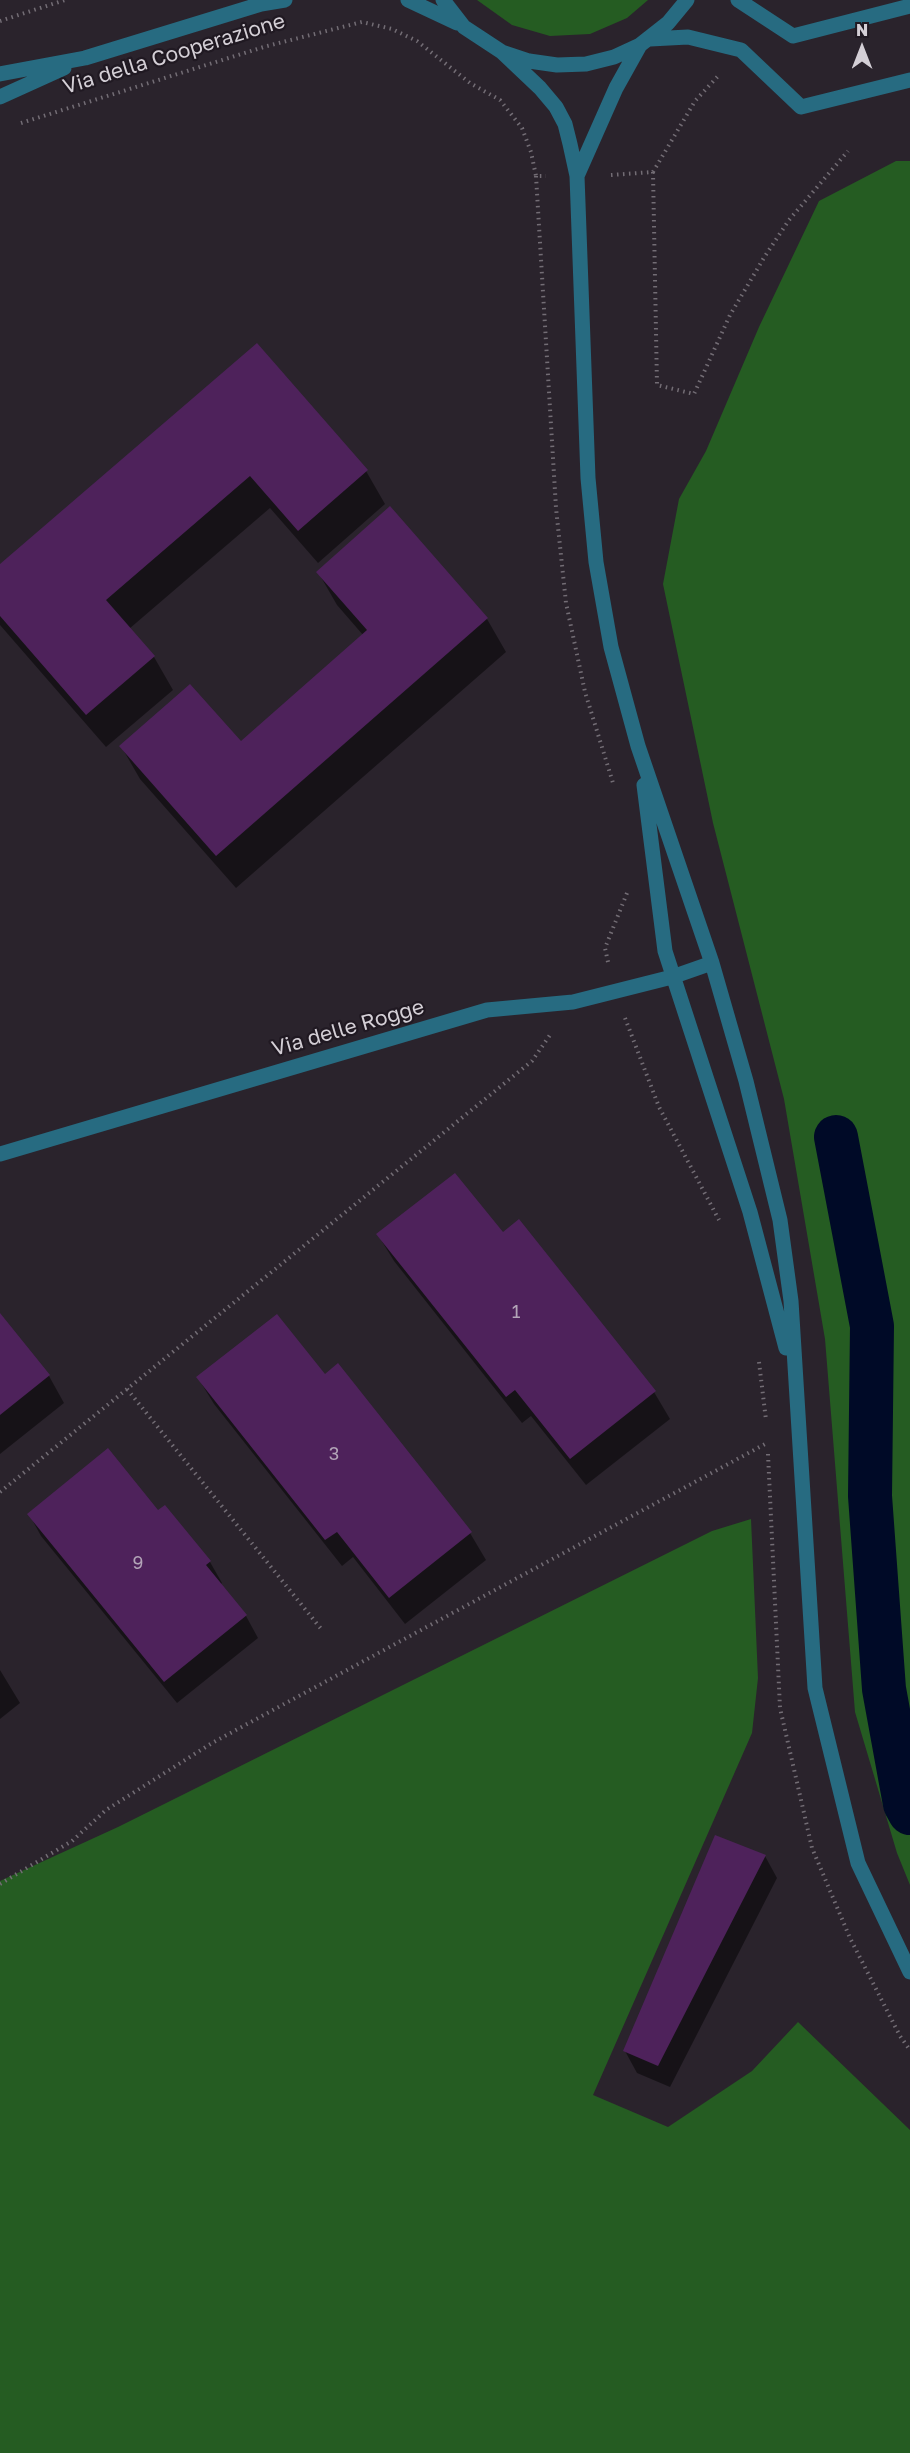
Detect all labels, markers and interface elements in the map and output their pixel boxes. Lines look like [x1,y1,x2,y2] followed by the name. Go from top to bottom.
[60,8,288,100] street label: Via della Cooperazione
[832,18,892,78] north arrow
[856,20,868,40] text: N
[269,994,427,1062] street label: Via delle Rogge
[512,1301,520,1323] house number: 1
[329,1443,339,1465] house number: 3
[133,1552,143,1574] house number: 9

